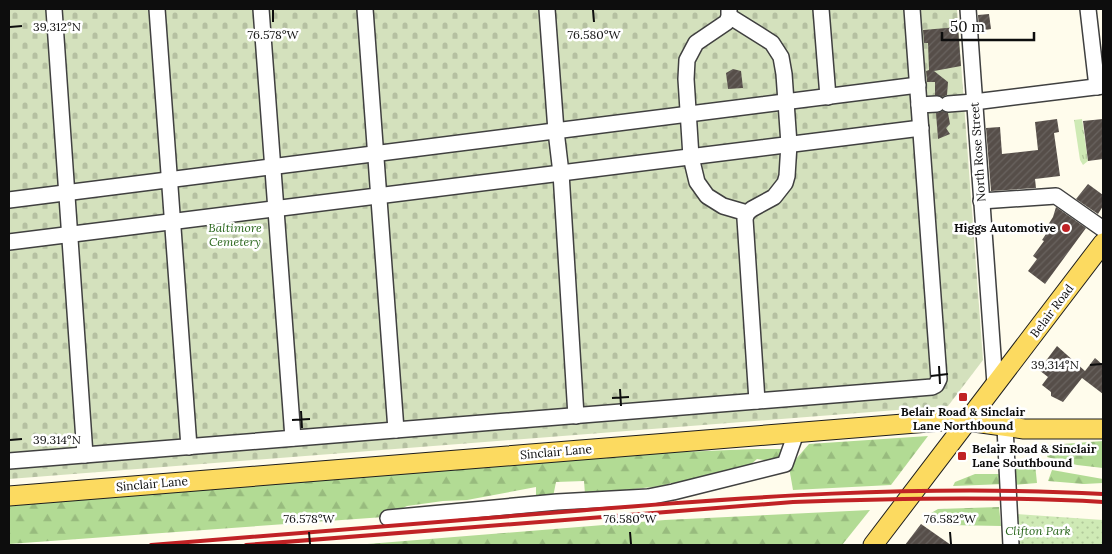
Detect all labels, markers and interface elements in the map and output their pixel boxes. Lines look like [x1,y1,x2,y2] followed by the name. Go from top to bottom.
[942,10,1034,42] scale bar
[950,17,985,36] text: 50 m
[33,19,81,34] text: 39.312°N
[247,27,300,42] text: 76.578°W
[568,27,622,42] text: 76.580°W
[967,101,988,202] street label: North Rose Street
[208,220,262,249] park label: Baltimore Cemetery
[954,220,1057,235] place label: Higgs Automotive
[1060,222,1072,234] marker: Higgs Automotive
[1027,281,1077,340] street label: Belair Road
[1031,357,1079,372] text: 39.314°N
[957,391,969,403] marker: Belair Road & Sinclair Lane Northbound
[901,404,1025,433] place label: Belair Road & Sinclair Lane Northbound
[33,432,81,447] text: 39.314°N
[519,441,593,462] street label: Sinclair Lane
[972,441,1097,470] place label: Belair Road & Sinclair Lane Southbound
[956,450,968,462] marker: Belair Road & Sinclair Lane Southbound
[115,473,189,494] street label: Sinclair Lane
[283,511,336,526] text: 76.578°W
[604,511,658,526] text: 76.580°W
[924,511,977,526] text: 76.582°W
[1005,523,1071,538] park label: Clifton Park

